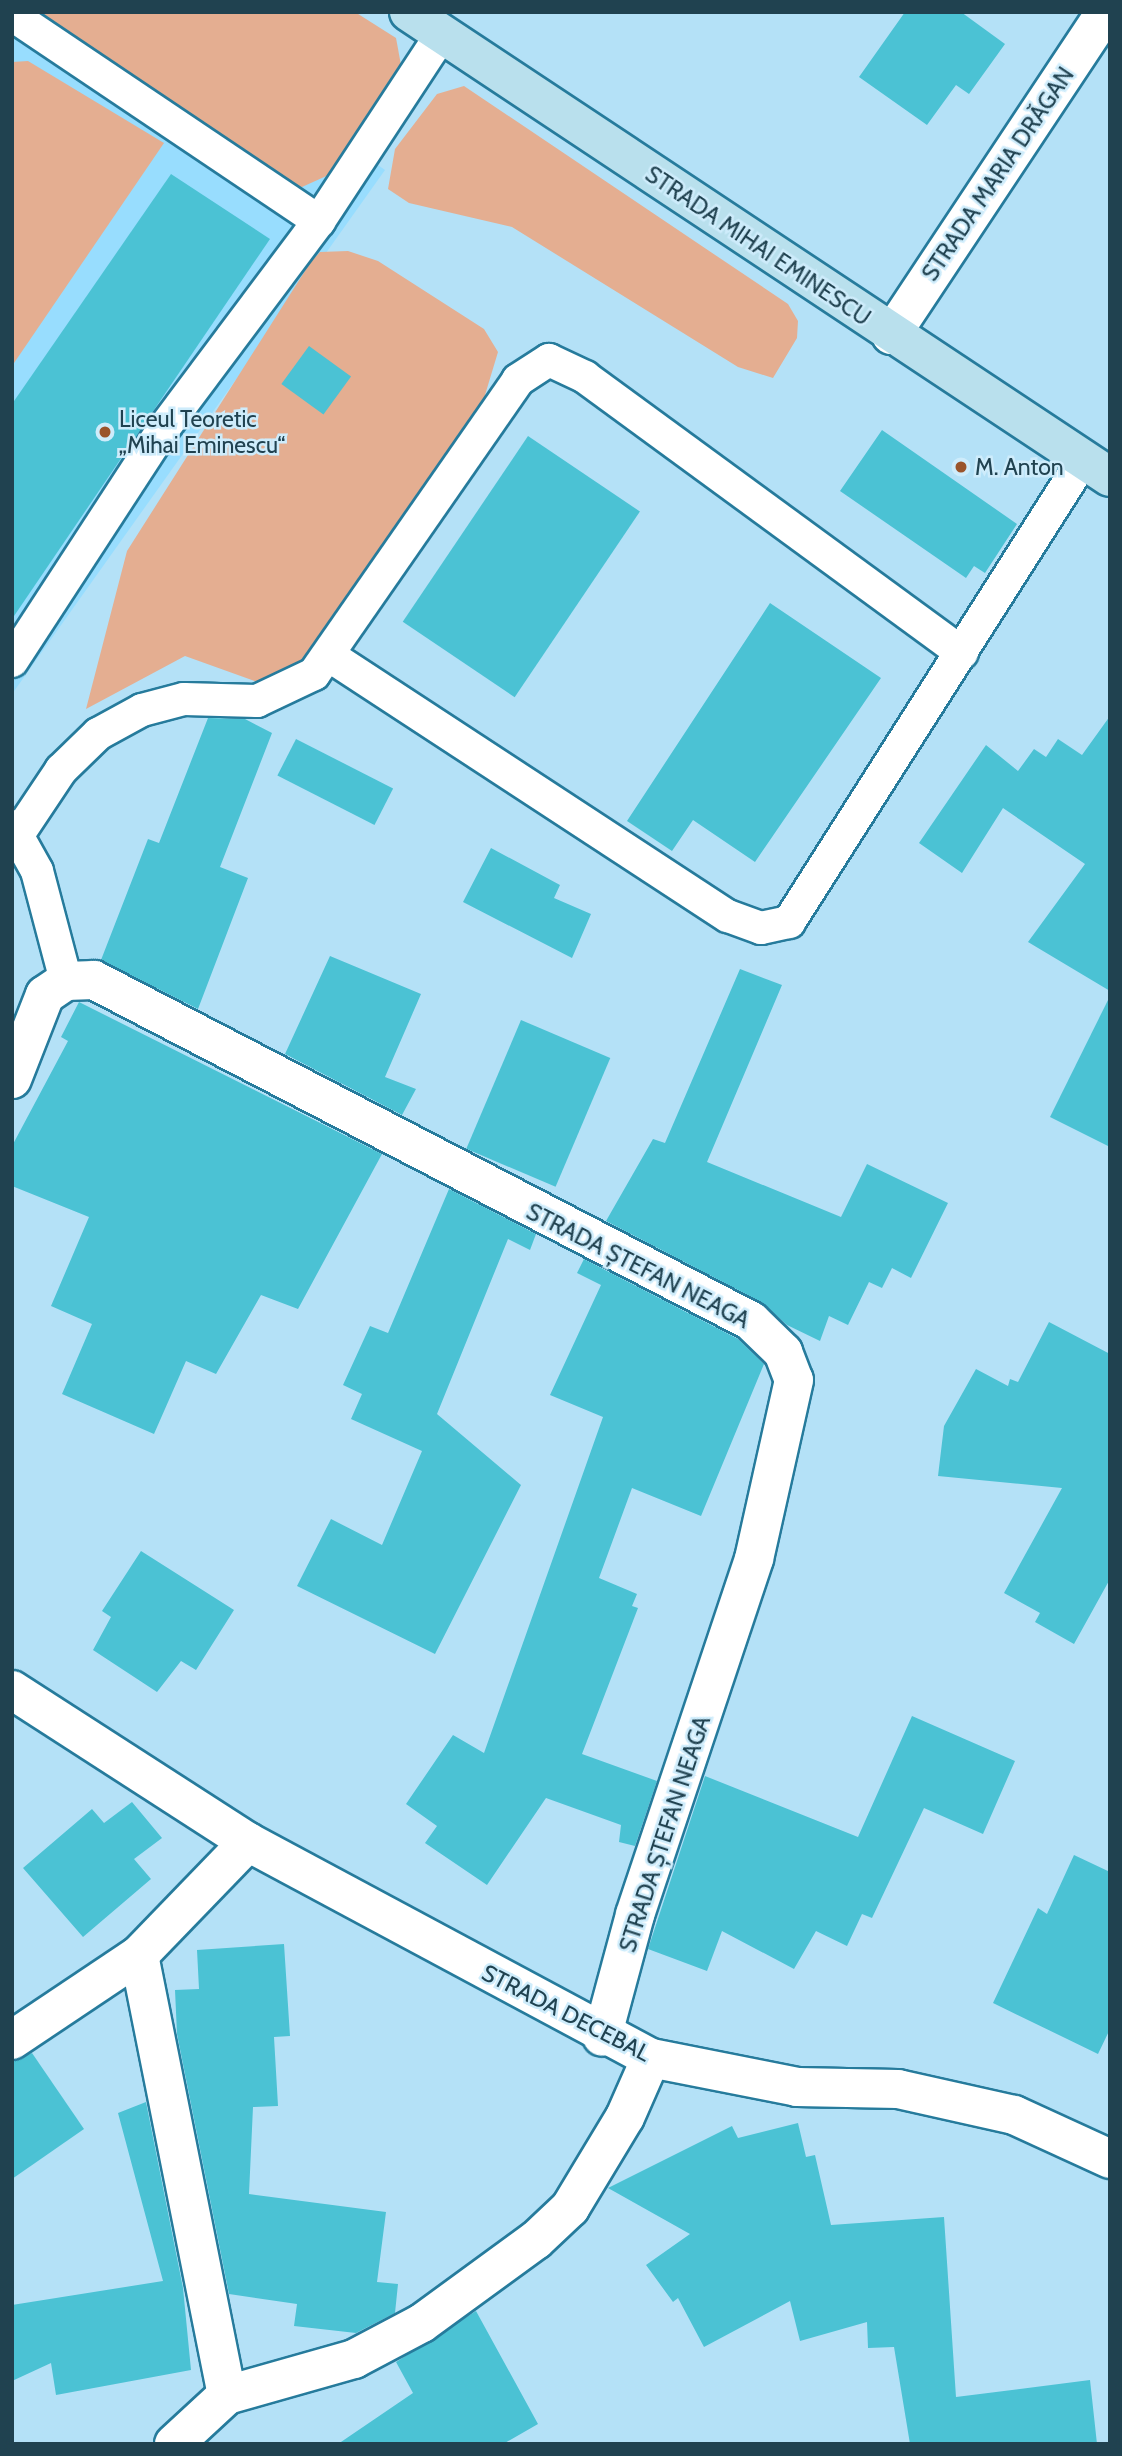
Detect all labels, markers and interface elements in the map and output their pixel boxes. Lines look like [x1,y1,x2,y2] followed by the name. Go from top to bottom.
[916,62,1080,286] street label: STRADA MARIA DRĂGAN
[640,160,876,332] street label: STRADA MIHAI EMINESCU
[119,405,285,459] place label: Liceul Teoretic „Mihai Eminescu“
[97,424,113,440] marker: Liceul Teoretic „Mihai Eminescu“
[975,453,1064,481] place label: M. Anton
[953,459,969,475] marker: M. Anton
[522,1198,754,1334] street label: STRADA ȘTEFAN NEAGA
[614,1712,716,1956] street label: STRADA ȘTEFAN NEAGA
[477,1959,655,2067] street label: STRADA DECEBAL

